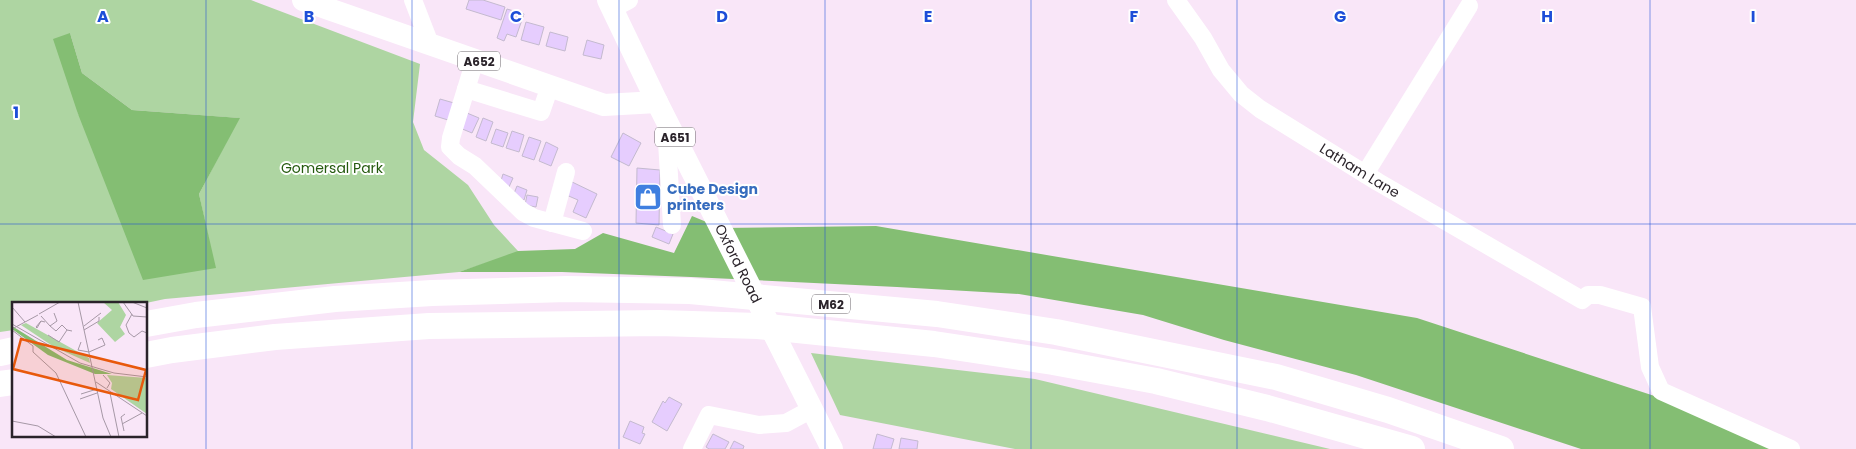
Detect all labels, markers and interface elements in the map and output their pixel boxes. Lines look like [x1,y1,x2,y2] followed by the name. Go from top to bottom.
[97,5,109,28] text: A
[304,5,314,28] text: B
[510,5,522,28] text: C
[716,5,728,28] text: D
[924,5,932,28] text: E
[1130,5,1139,28] text: F
[1334,5,1346,28] text: G
[1541,5,1553,28] text: H
[1751,5,1755,28] text: I
[458,51,500,70] road number: A652
[13,101,19,124] text: 1
[655,128,695,146] road number: A651
[1316,138,1404,203] street label: Latham Lane
[281,158,384,178] park label: Gomersal Park
[667,179,758,215] place label: Cube Design printers
[633,182,663,212] shop icon: Cube Design printers
[710,220,767,306] street label: Oxford Road
[812,294,850,314] road number: M62
[12,302,148,436] inset map

